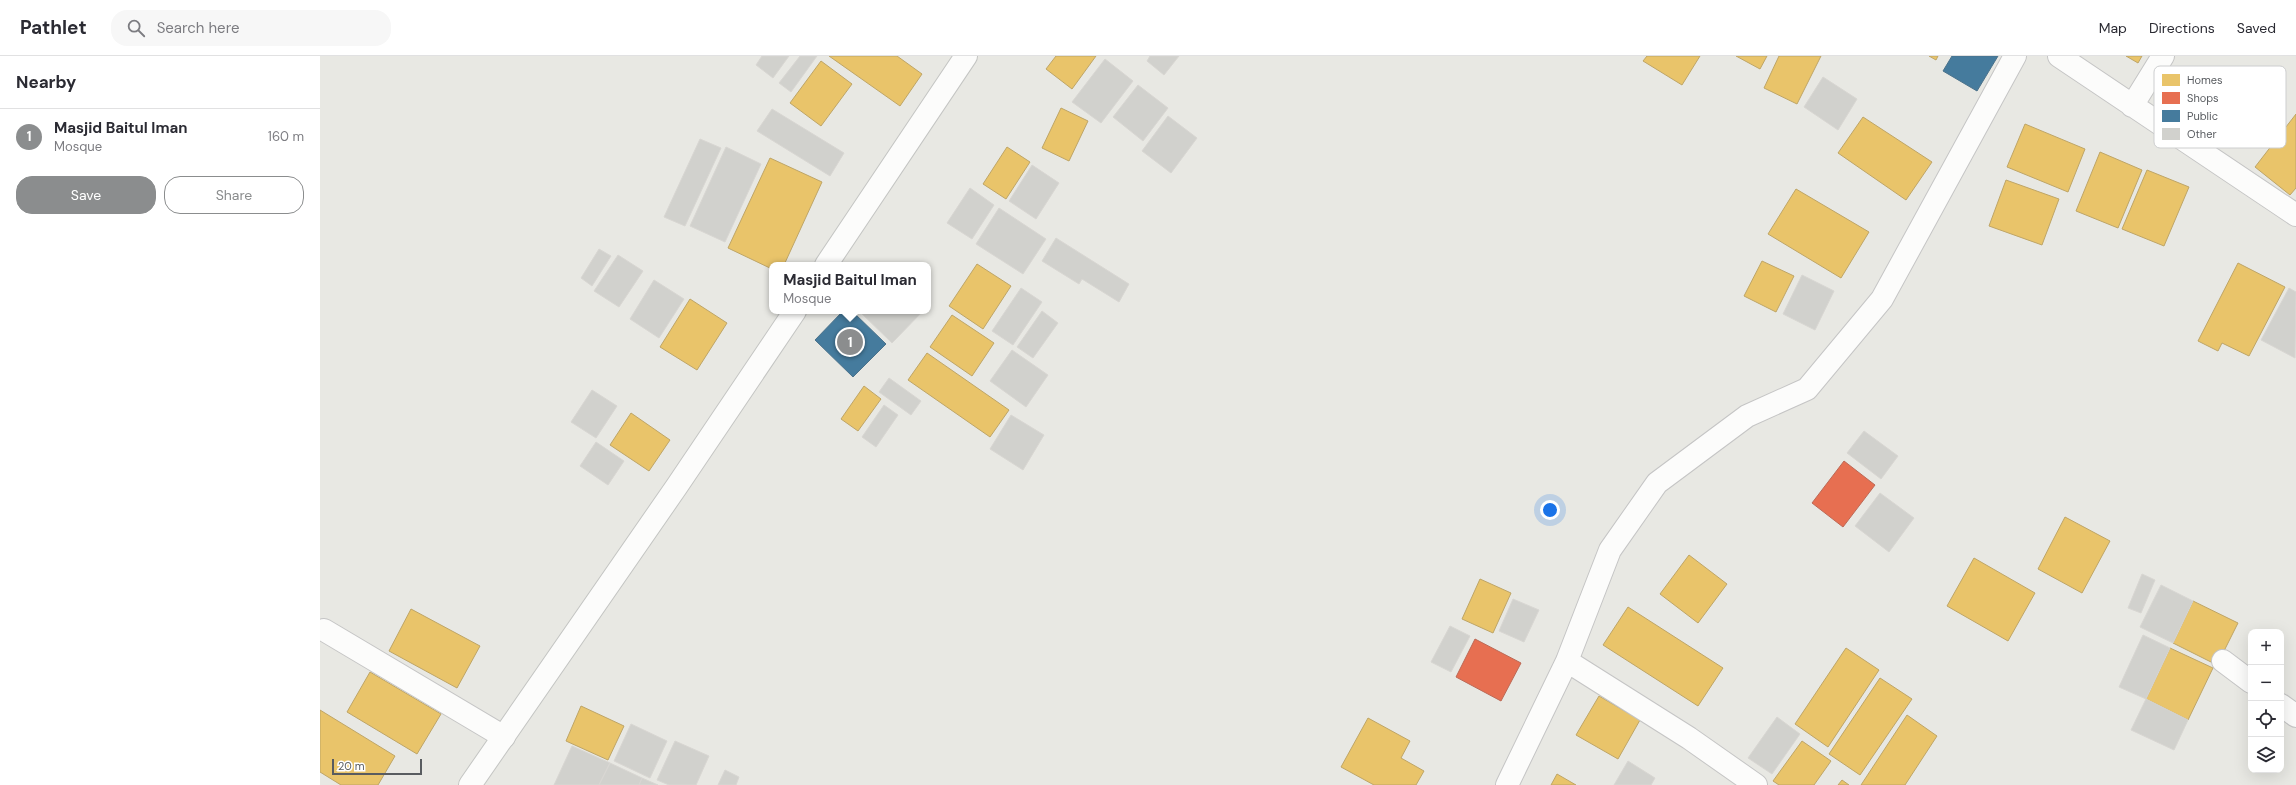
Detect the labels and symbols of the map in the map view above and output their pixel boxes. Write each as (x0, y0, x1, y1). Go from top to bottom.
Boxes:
legend (2154, 66, 2286, 148)
text: Homes (2187, 73, 2223, 87)
text: Shops (2187, 91, 2219, 105)
text: Public (2187, 109, 2218, 123)
text: Other (2187, 127, 2216, 141)
pin: 1 (837, 327, 863, 357)
your location (1540, 500, 1560, 520)
scale bar (332, 757, 422, 776)

